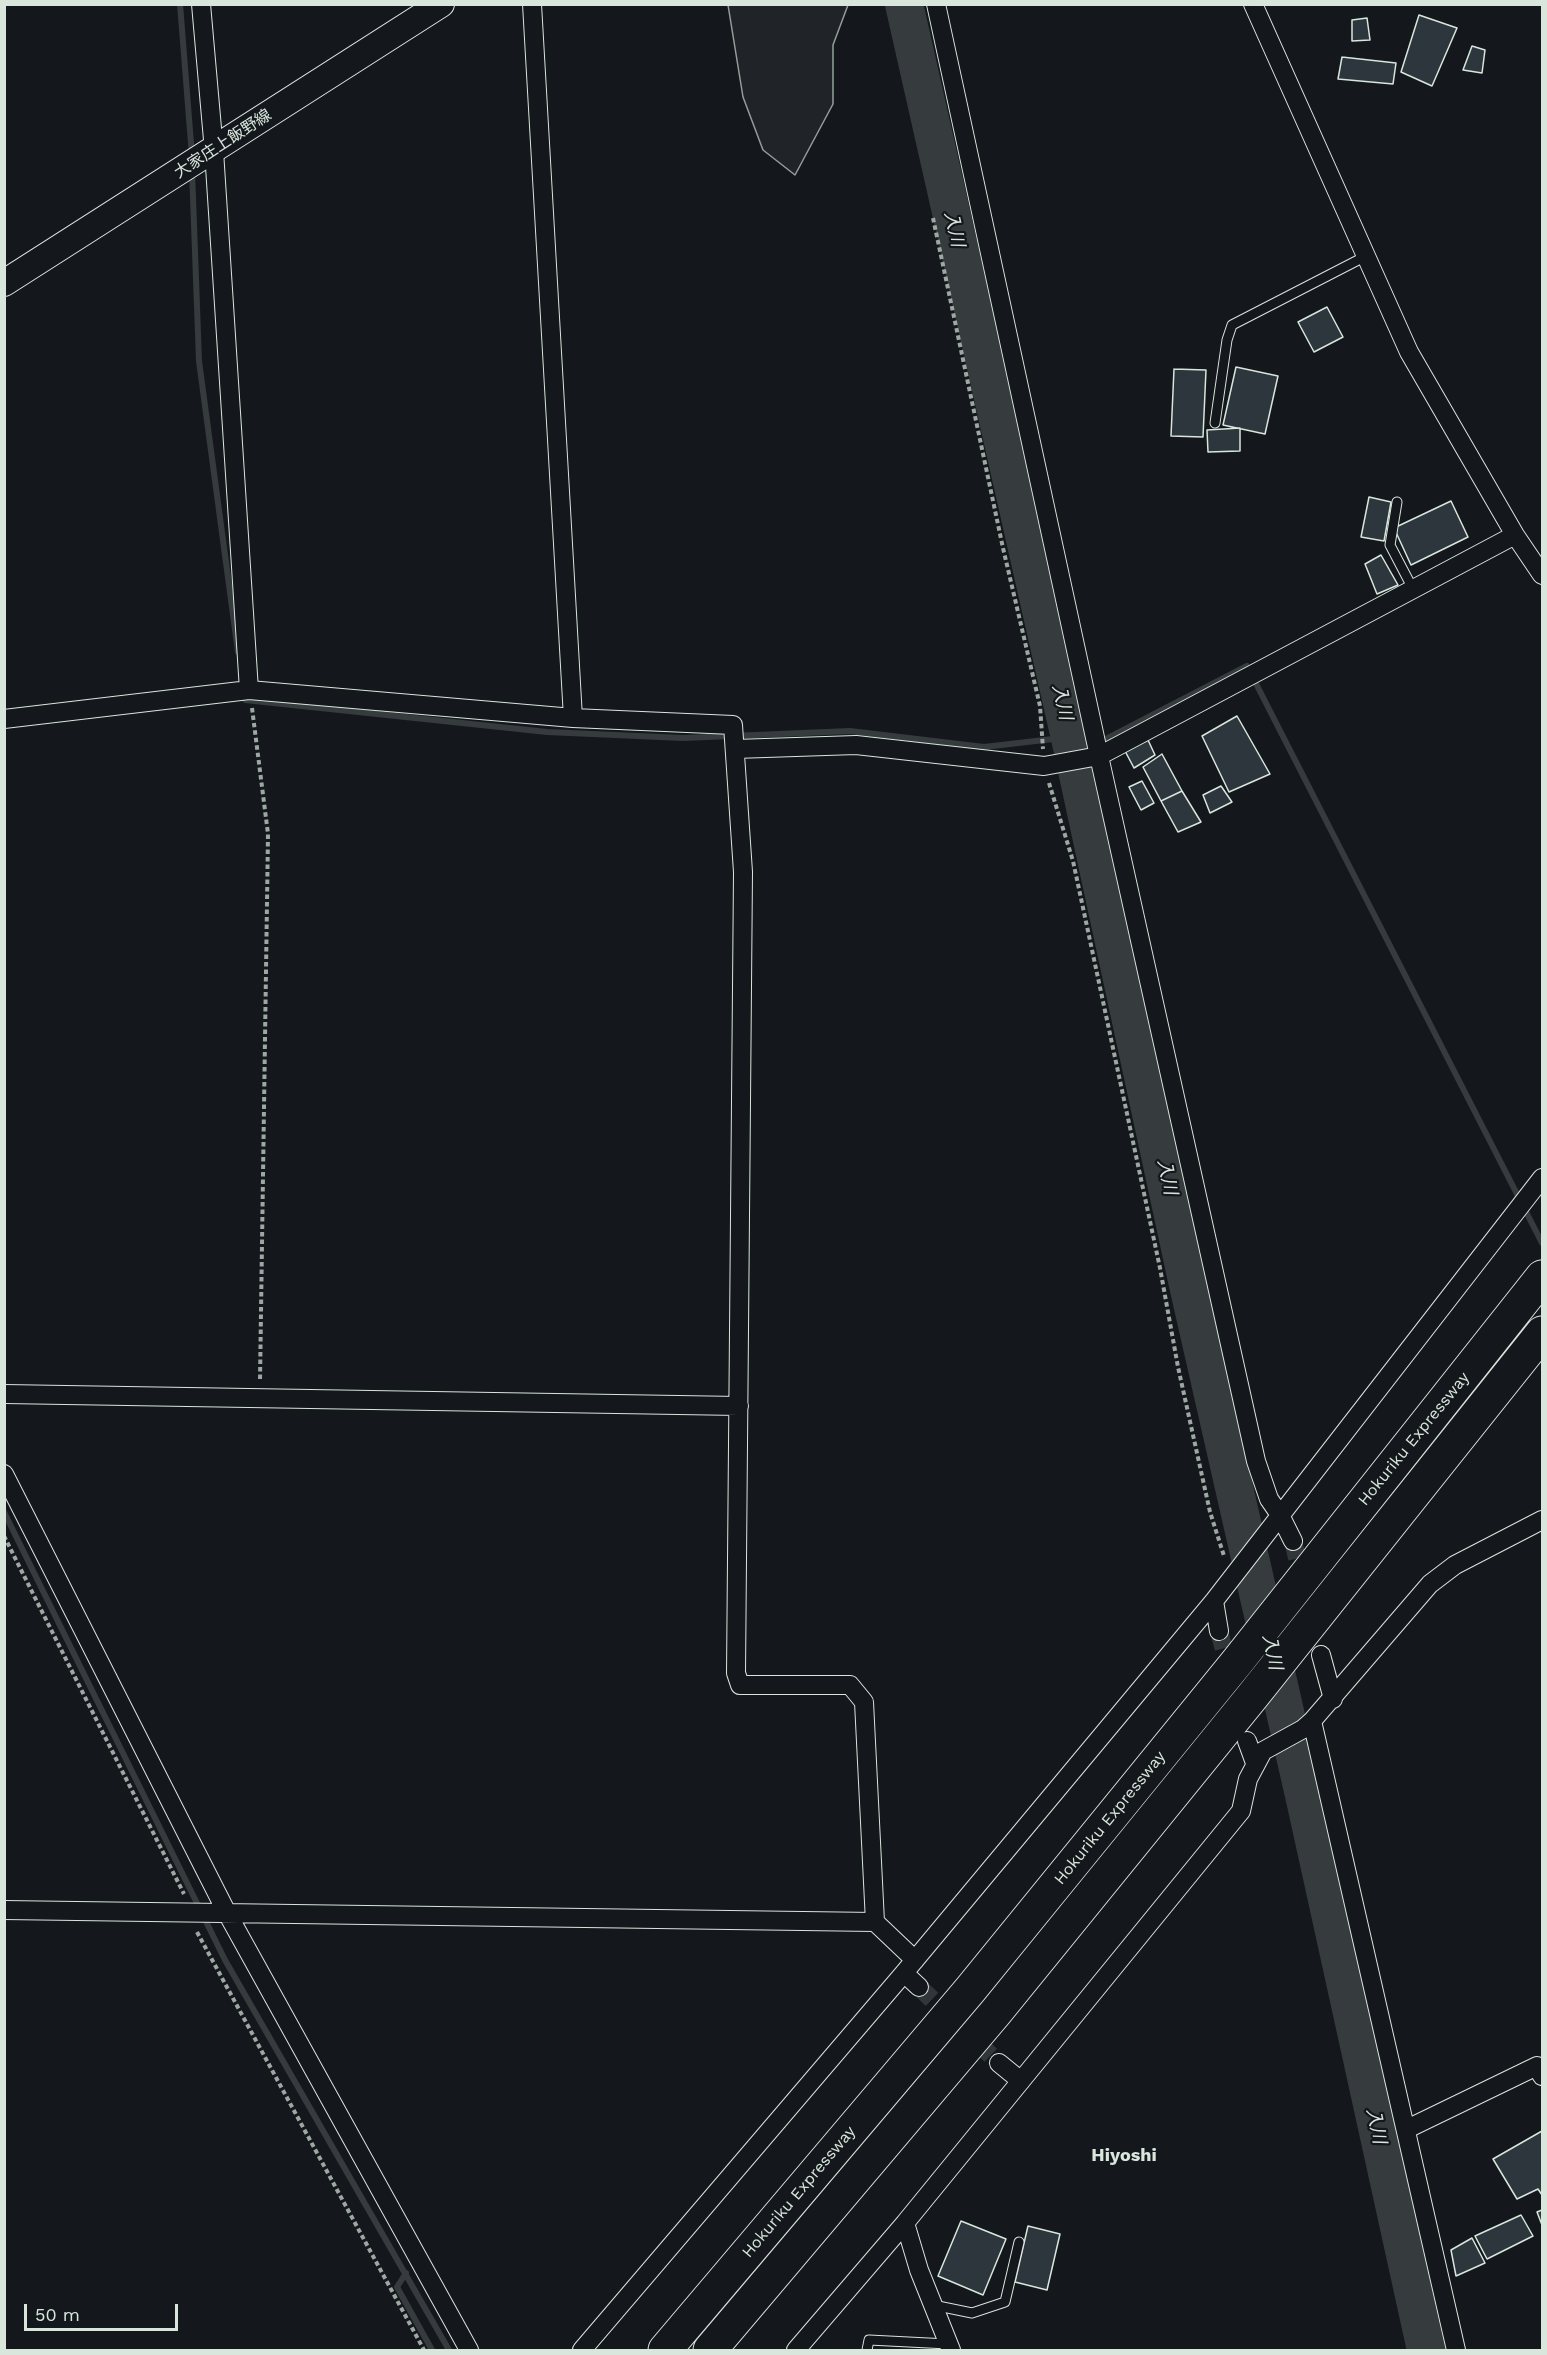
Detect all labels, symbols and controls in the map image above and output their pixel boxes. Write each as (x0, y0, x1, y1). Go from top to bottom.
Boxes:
street label: 大家庄上飯野線 (171, 105, 275, 183)
water label: 入川 (939, 209, 969, 249)
water label: 入川 (1047, 682, 1077, 722)
water label: 入川 (1153, 1157, 1181, 1197)
street label: Hokuriku Expressway (1354, 1368, 1474, 1510)
water label: 入川 (1258, 1632, 1286, 1672)
street label: Hokuriku Expressway (1050, 1747, 1170, 1889)
water label: 入川 (1362, 2106, 1390, 2146)
street label: Hokuriku Expressway (738, 2122, 860, 2262)
district label: Hiyoshi (1091, 2145, 1157, 2167)
scale bar (27, 2292, 182, 2330)
text: 50 m (35, 2304, 80, 2325)

